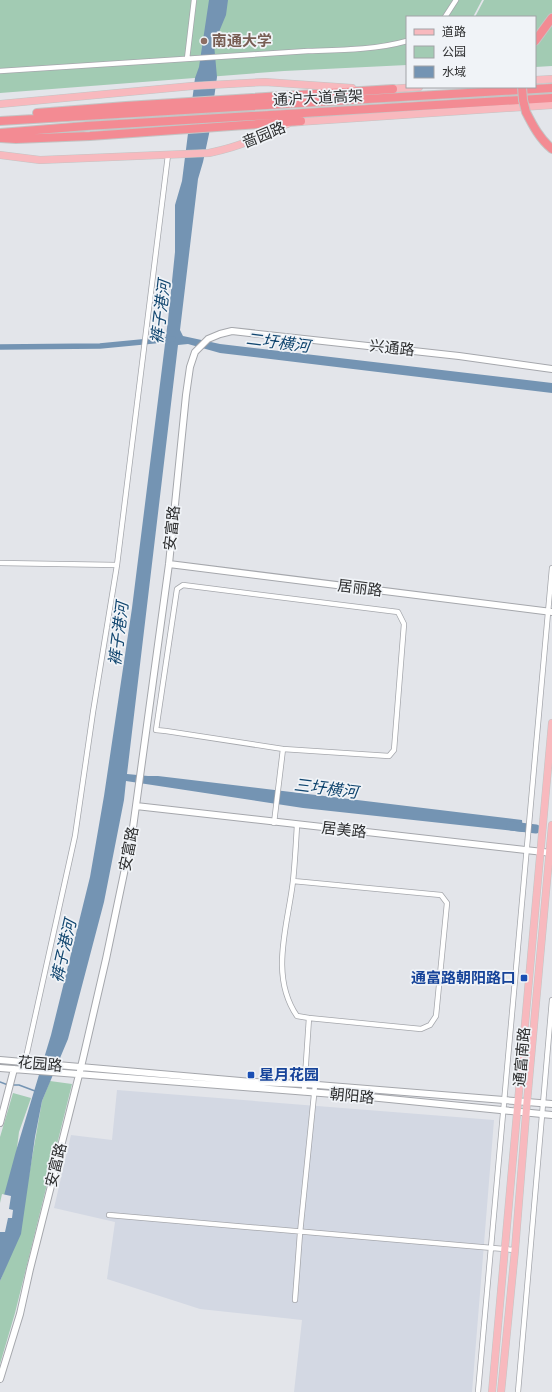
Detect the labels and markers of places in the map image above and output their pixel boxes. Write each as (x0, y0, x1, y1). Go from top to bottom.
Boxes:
place label: 南通大学 (212, 32, 272, 50)
marker: 南通大学 (199, 36, 209, 46)
place label: 通富路朝阳路口 (411, 969, 516, 987)
marker: 通富路朝阳路口 (519, 973, 529, 983)
place label: 星月花园 (259, 1066, 319, 1084)
marker: 星月花园 (246, 1070, 256, 1080)

